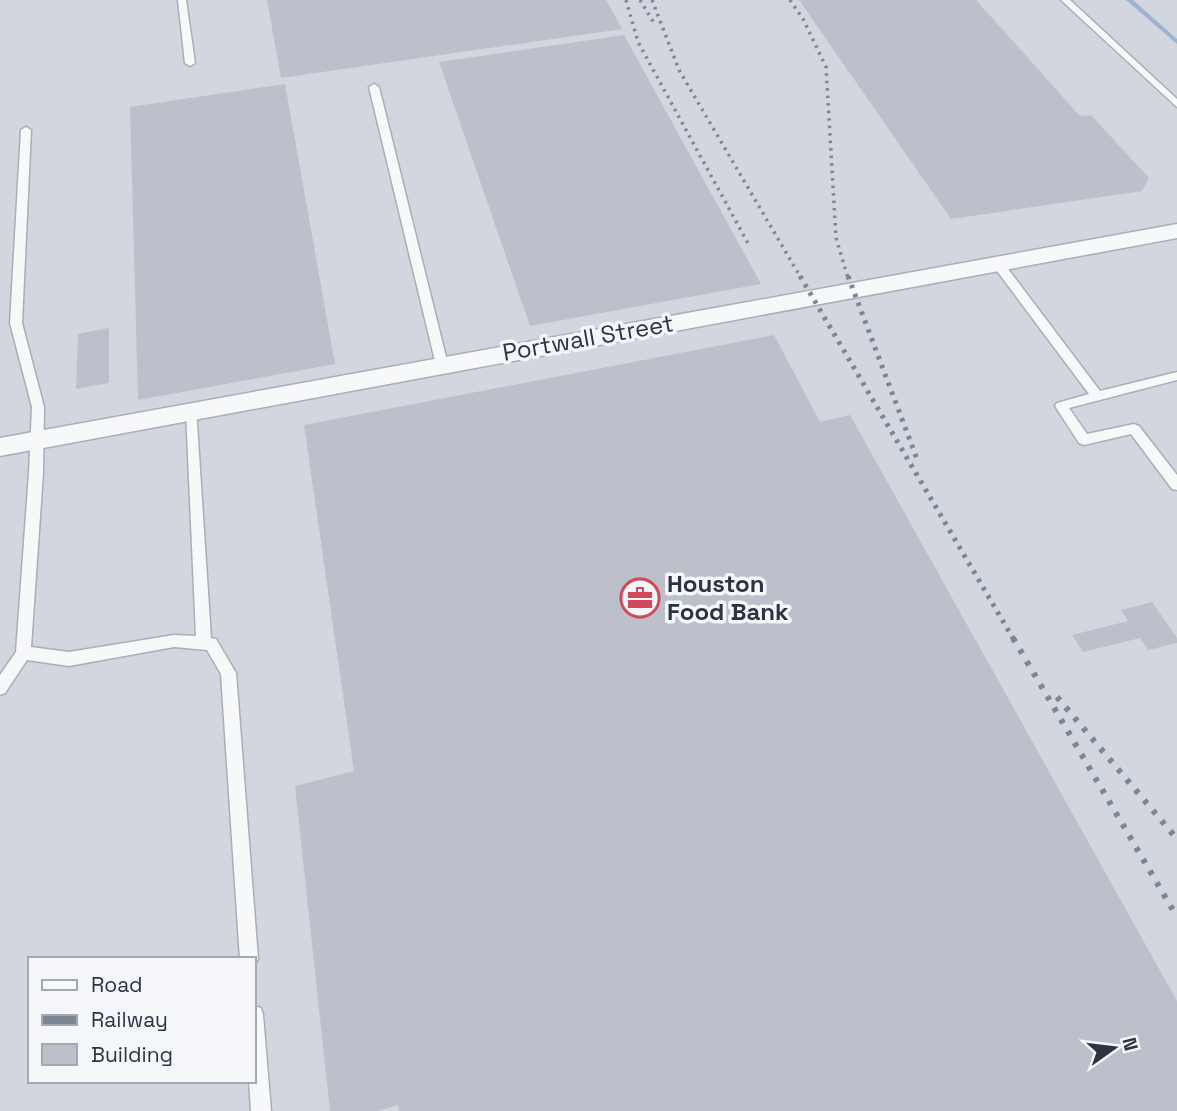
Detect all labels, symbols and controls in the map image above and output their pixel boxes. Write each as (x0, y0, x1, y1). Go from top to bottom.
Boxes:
street label: Portwall Street (500, 307, 676, 368)
place label: Houston Food Bank (667, 568, 789, 627)
office icon: Houston Food Bank (619, 577, 661, 619)
legend (28, 957, 256, 1083)
text: Road (91, 971, 143, 998)
text: Railway (91, 1006, 168, 1033)
north arrow (1079, 1013, 1149, 1083)
text: N (1116, 1035, 1144, 1053)
text: Building (91, 1041, 173, 1068)

